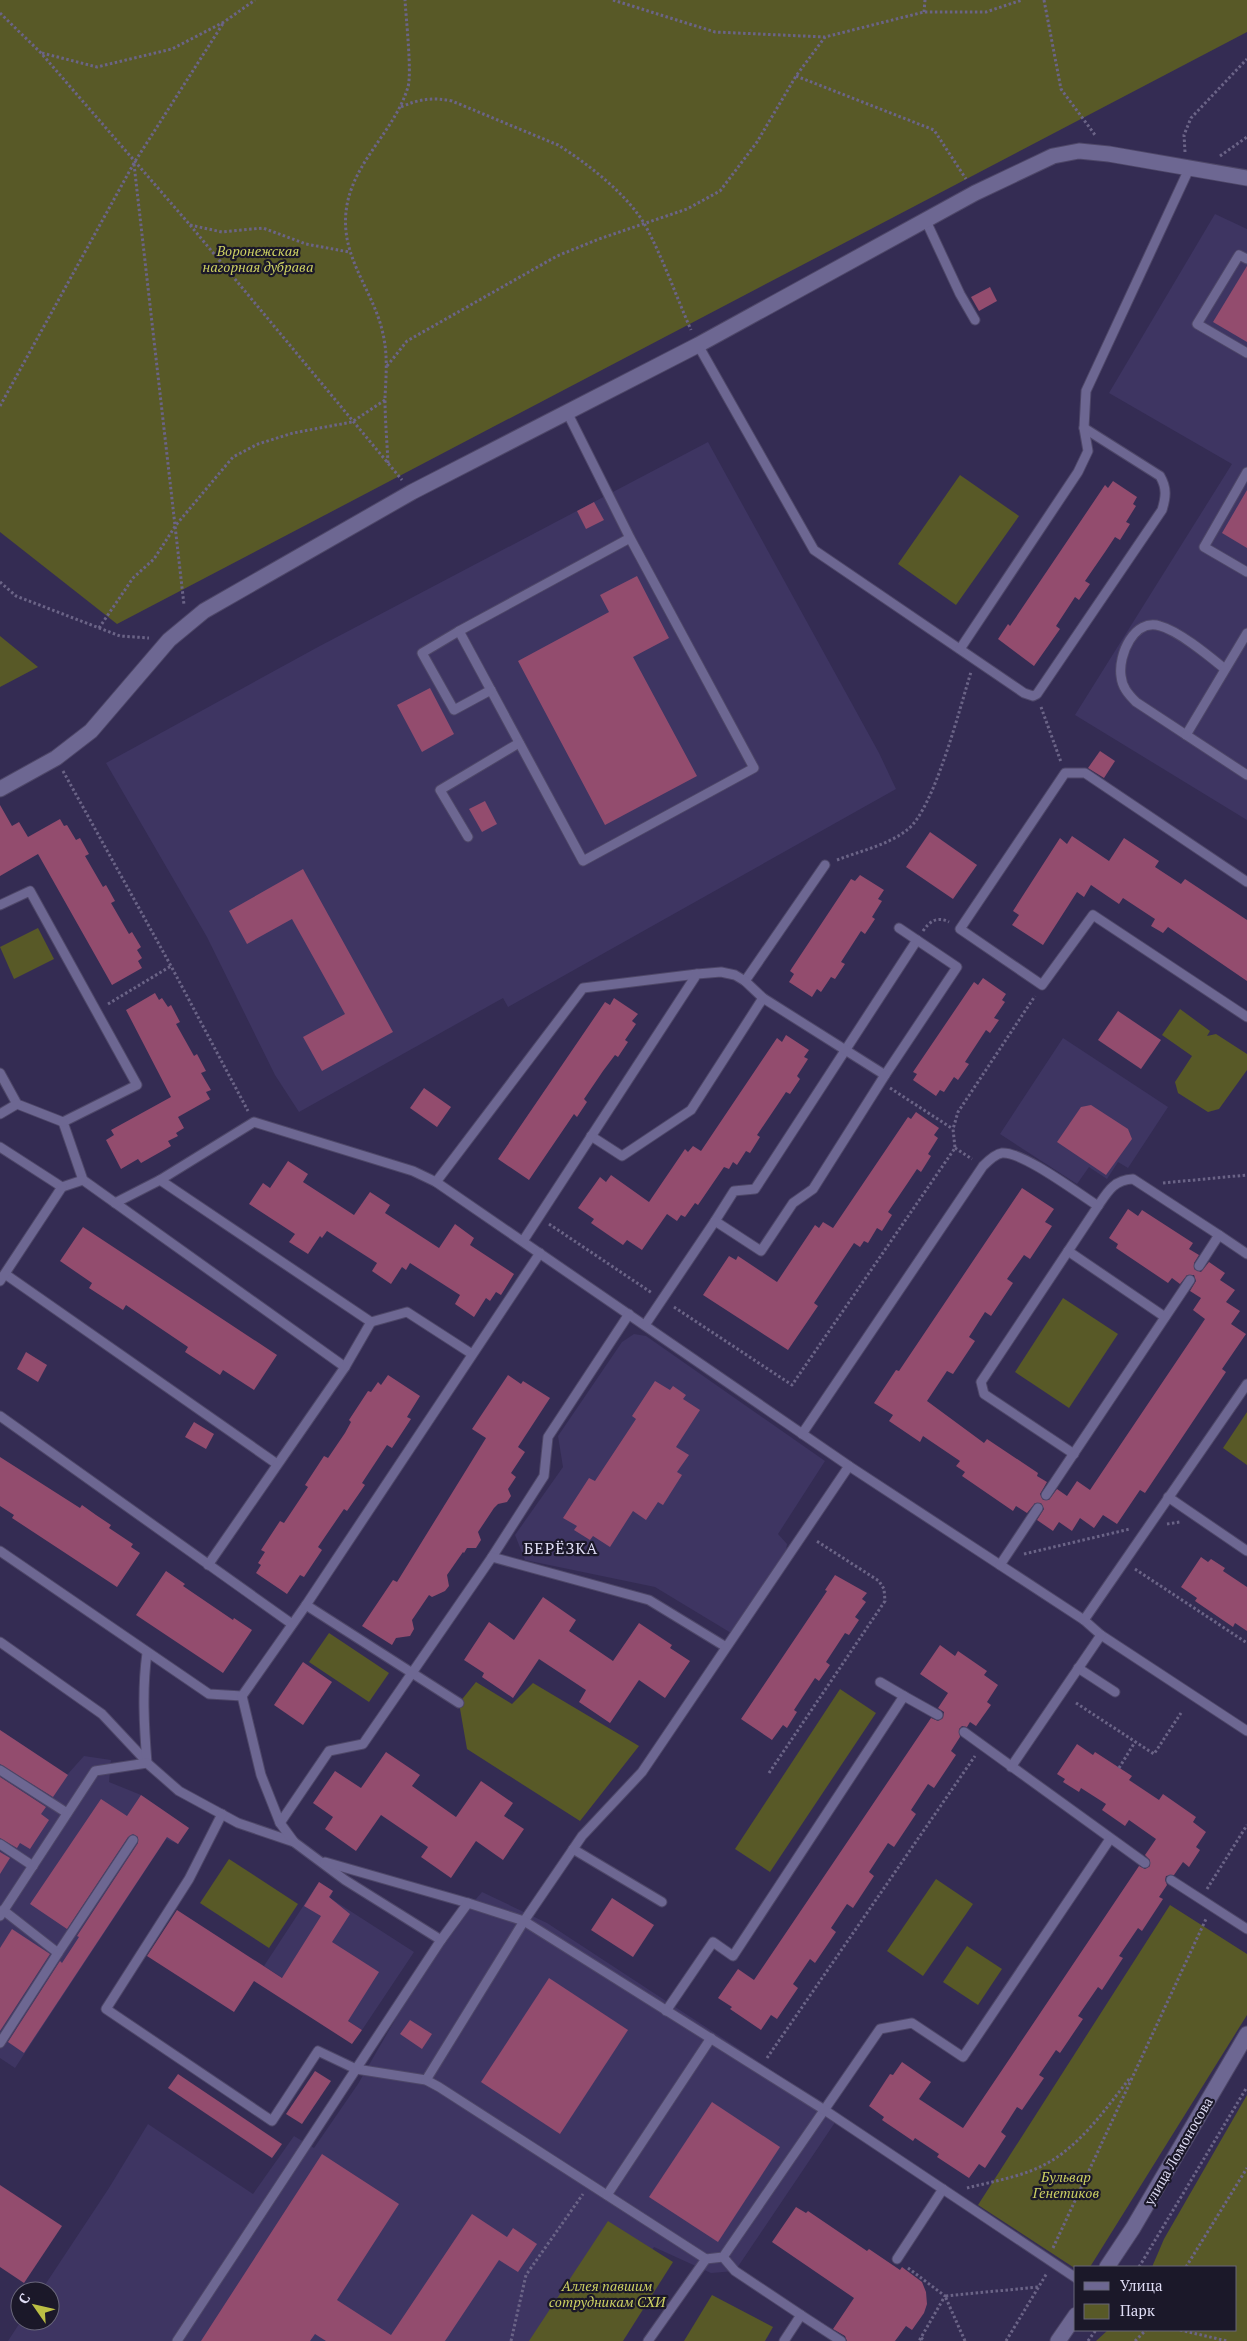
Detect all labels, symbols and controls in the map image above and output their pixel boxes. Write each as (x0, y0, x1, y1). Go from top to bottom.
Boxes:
park label: Воронежская нагорная дубрава (203, 241, 313, 276)
district label: БЕРЁЗКА (524, 1537, 598, 1559)
street label: улица Ломоносова (1139, 2094, 1217, 2209)
park label: Бульвар Генетиков (1032, 2167, 1099, 2202)
legend (1074, 2266, 1237, 2331)
text: Улица (1120, 2275, 1163, 2295)
park label: Аллея павшим сотрудникам СХИ (549, 2276, 667, 2311)
north arrow (10, 2281, 60, 2331)
text: С (13, 2289, 34, 2308)
text: Парк (1120, 2300, 1156, 2320)

